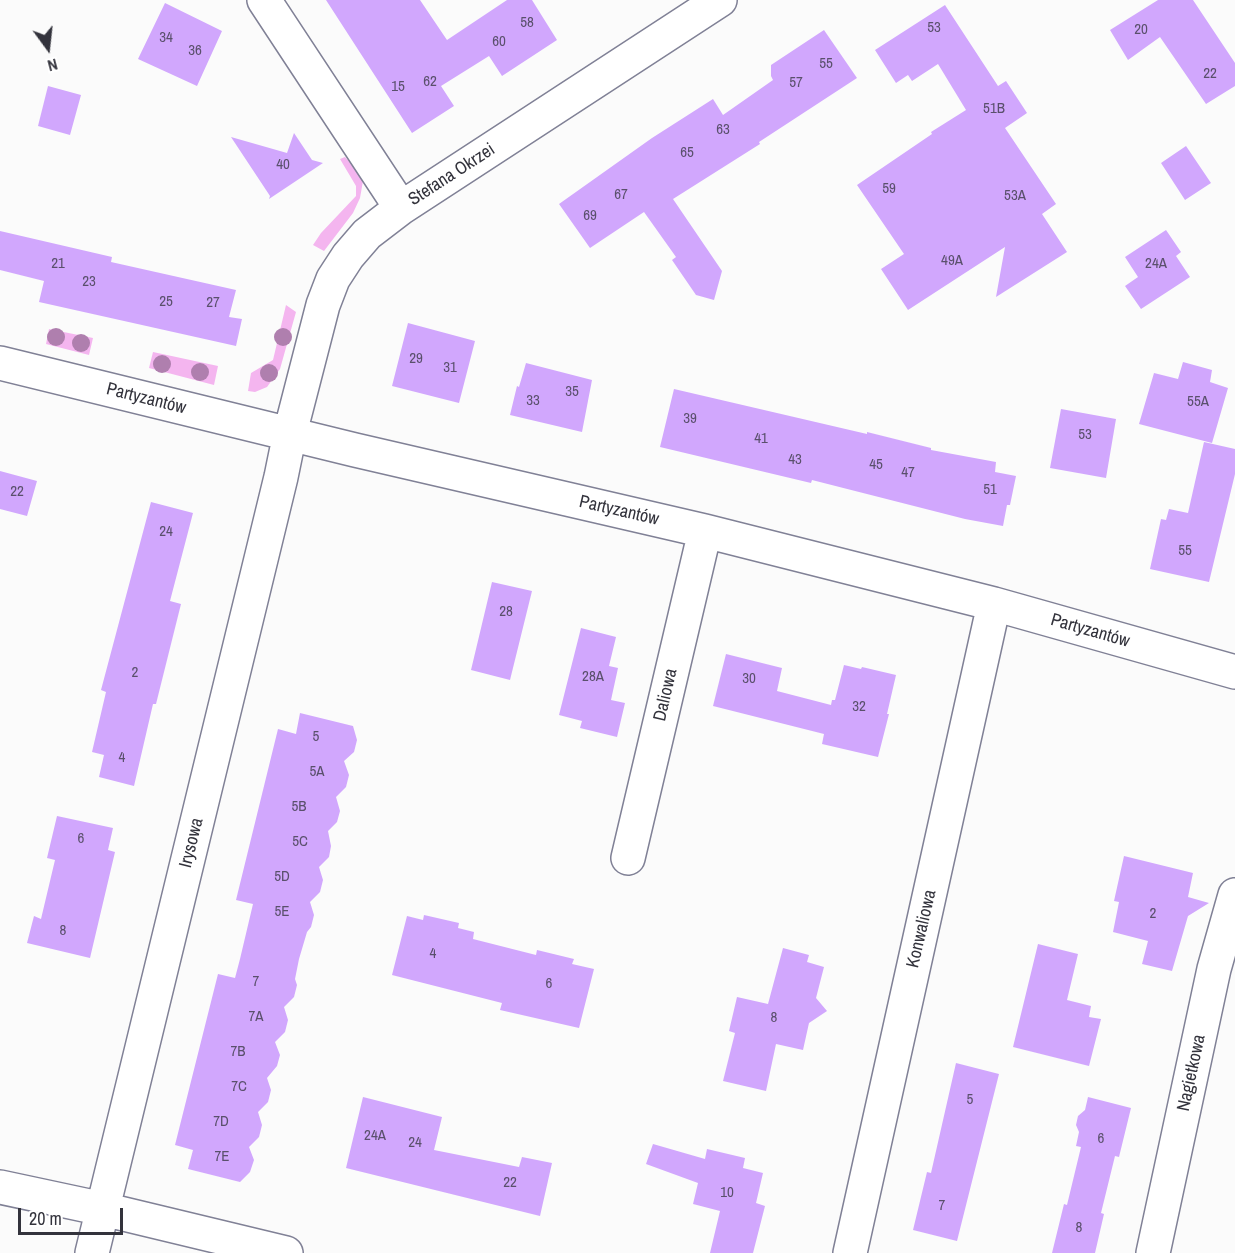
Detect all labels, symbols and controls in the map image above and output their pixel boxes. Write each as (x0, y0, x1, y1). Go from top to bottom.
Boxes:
house number: 58 (520, 14, 534, 32)
north arrow (18, 18, 78, 78)
house number: 53 (927, 19, 941, 37)
house number: 20 (1134, 21, 1148, 39)
house number: 34 (159, 29, 173, 47)
house number: 60 (492, 33, 506, 51)
house number: 36 (188, 42, 202, 60)
text: N (45, 54, 60, 77)
house number: 55 (819, 55, 833, 73)
house number: 22 (1203, 65, 1217, 83)
house number: 62 (423, 73, 437, 91)
house number: 57 (789, 74, 803, 92)
house number: 15 (391, 78, 405, 96)
house number: 51B (983, 100, 1005, 118)
house number: 63 (716, 121, 730, 139)
street label: Stefana Okrzei (405, 139, 499, 211)
house number: 65 (680, 144, 694, 162)
house number: 40 (276, 156, 290, 174)
house number: 59 (882, 180, 896, 198)
house number: 67 (614, 186, 628, 204)
house number: 53A (1004, 187, 1026, 205)
house number: 69 (583, 207, 597, 225)
house number: 49A (941, 252, 963, 270)
house number: 21 (51, 255, 65, 273)
house number: 24A (1145, 255, 1167, 273)
house number: 23 (82, 273, 96, 291)
house number: 25 (159, 293, 173, 311)
house number: 27 (206, 294, 220, 312)
house number: 29 (409, 350, 423, 368)
house number: 31 (443, 359, 457, 377)
street label: Partyzantów (104, 379, 188, 419)
house number: 35 (565, 383, 579, 401)
house number: 33 (526, 392, 540, 410)
house number: 55A (1187, 393, 1209, 411)
house number: 39 (683, 410, 697, 428)
house number: 53 (1078, 426, 1092, 444)
house number: 41 (754, 430, 768, 448)
house number: 43 (788, 451, 802, 469)
house number: 45 (869, 456, 883, 474)
house number: 47 (901, 464, 915, 482)
house number: 51 (983, 481, 997, 499)
house number: 22 (10, 483, 24, 501)
street label: Partyzantów (577, 491, 661, 531)
house number: 24 (159, 523, 173, 541)
house number: 55 (1178, 542, 1192, 560)
house number: 28 (499, 603, 513, 621)
street label: Partyzantów (1048, 609, 1132, 653)
house number: 2 (132, 664, 138, 682)
street label: Daliowa (649, 667, 683, 723)
house number: 28A (582, 668, 604, 686)
house number: 30 (742, 670, 756, 688)
house number: 32 (852, 698, 866, 716)
house number: 5 (313, 728, 319, 746)
house number: 4 (119, 749, 125, 767)
house number: 5A (309, 763, 325, 781)
house number: 5B (291, 798, 307, 816)
street label: Irysowa (175, 816, 209, 870)
house number: 6 (78, 830, 84, 848)
house number: 5C (292, 833, 308, 851)
house number: 5D (274, 868, 290, 886)
street label: Konwaliowa (903, 888, 941, 970)
house number: 5E (274, 903, 290, 921)
house number: 2 (1150, 905, 1156, 923)
house number: 8 (60, 922, 66, 940)
house number: 4 (430, 945, 436, 963)
house number: 7 (253, 973, 259, 991)
house number: 6 (546, 975, 552, 993)
house number: 7A (248, 1008, 264, 1026)
house number: 8 (771, 1009, 777, 1027)
street label: Nagietkowa (1173, 1033, 1211, 1113)
house number: 7B (230, 1043, 246, 1061)
house number: 7C (231, 1078, 247, 1096)
house number: 5 (967, 1091, 973, 1109)
house number: 7D (213, 1113, 229, 1131)
house number: 24A (364, 1127, 386, 1145)
house number: 6 (1098, 1130, 1104, 1148)
house number: 24 (408, 1134, 422, 1152)
house number: 7E (214, 1148, 230, 1166)
house number: 22 (503, 1174, 517, 1192)
house number: 10 (720, 1184, 734, 1202)
scale bar (21, 1196, 126, 1234)
house number: 7 (939, 1197, 945, 1215)
text: 20 m (29, 1206, 62, 1231)
house number: 8 (1076, 1219, 1082, 1237)

